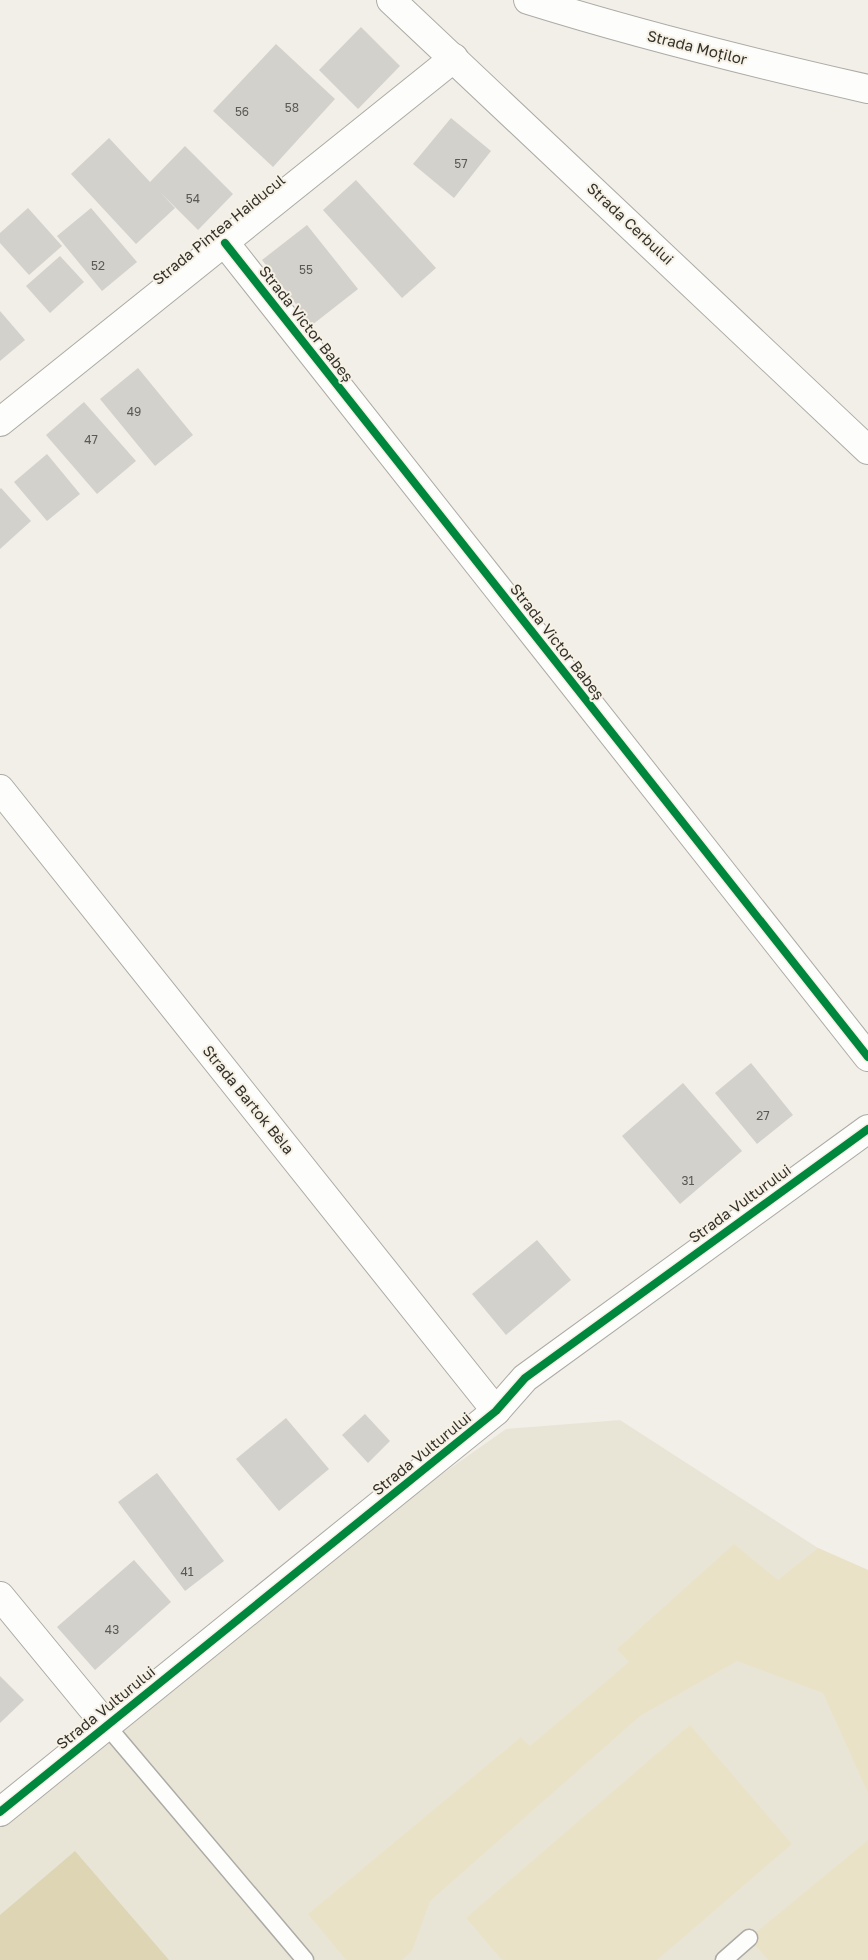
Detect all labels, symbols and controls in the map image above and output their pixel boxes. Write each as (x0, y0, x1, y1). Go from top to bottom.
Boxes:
street label: Strada Moților (645, 26, 749, 68)
house number: 58 (285, 100, 299, 115)
house number: 56 (235, 104, 249, 119)
house number: 57 (454, 156, 468, 171)
street label: Strada Pintea Haiducul (149, 170, 288, 288)
street label: Strada Cerbului (584, 179, 678, 268)
house number: 54 (186, 191, 200, 206)
house number: 52 (91, 258, 105, 273)
street label: Strada Victor Babeș (256, 262, 358, 385)
house number: 55 (299, 262, 313, 277)
house number: 49 (127, 404, 141, 419)
house number: 47 (84, 432, 98, 447)
street label: Strada Victor Babeș (507, 580, 609, 703)
street label: Strada Bartok Bèla (199, 1041, 298, 1157)
house number: 27 (756, 1108, 770, 1123)
street label: Strada Vulturului (685, 1160, 794, 1246)
house number: 31 (682, 1173, 695, 1188)
street label: Strada Vulturului (368, 1408, 474, 1499)
house number: 41 (180, 1564, 194, 1579)
house number: 43 (105, 1622, 119, 1637)
street label: Strada Vulturului (52, 1662, 158, 1753)

